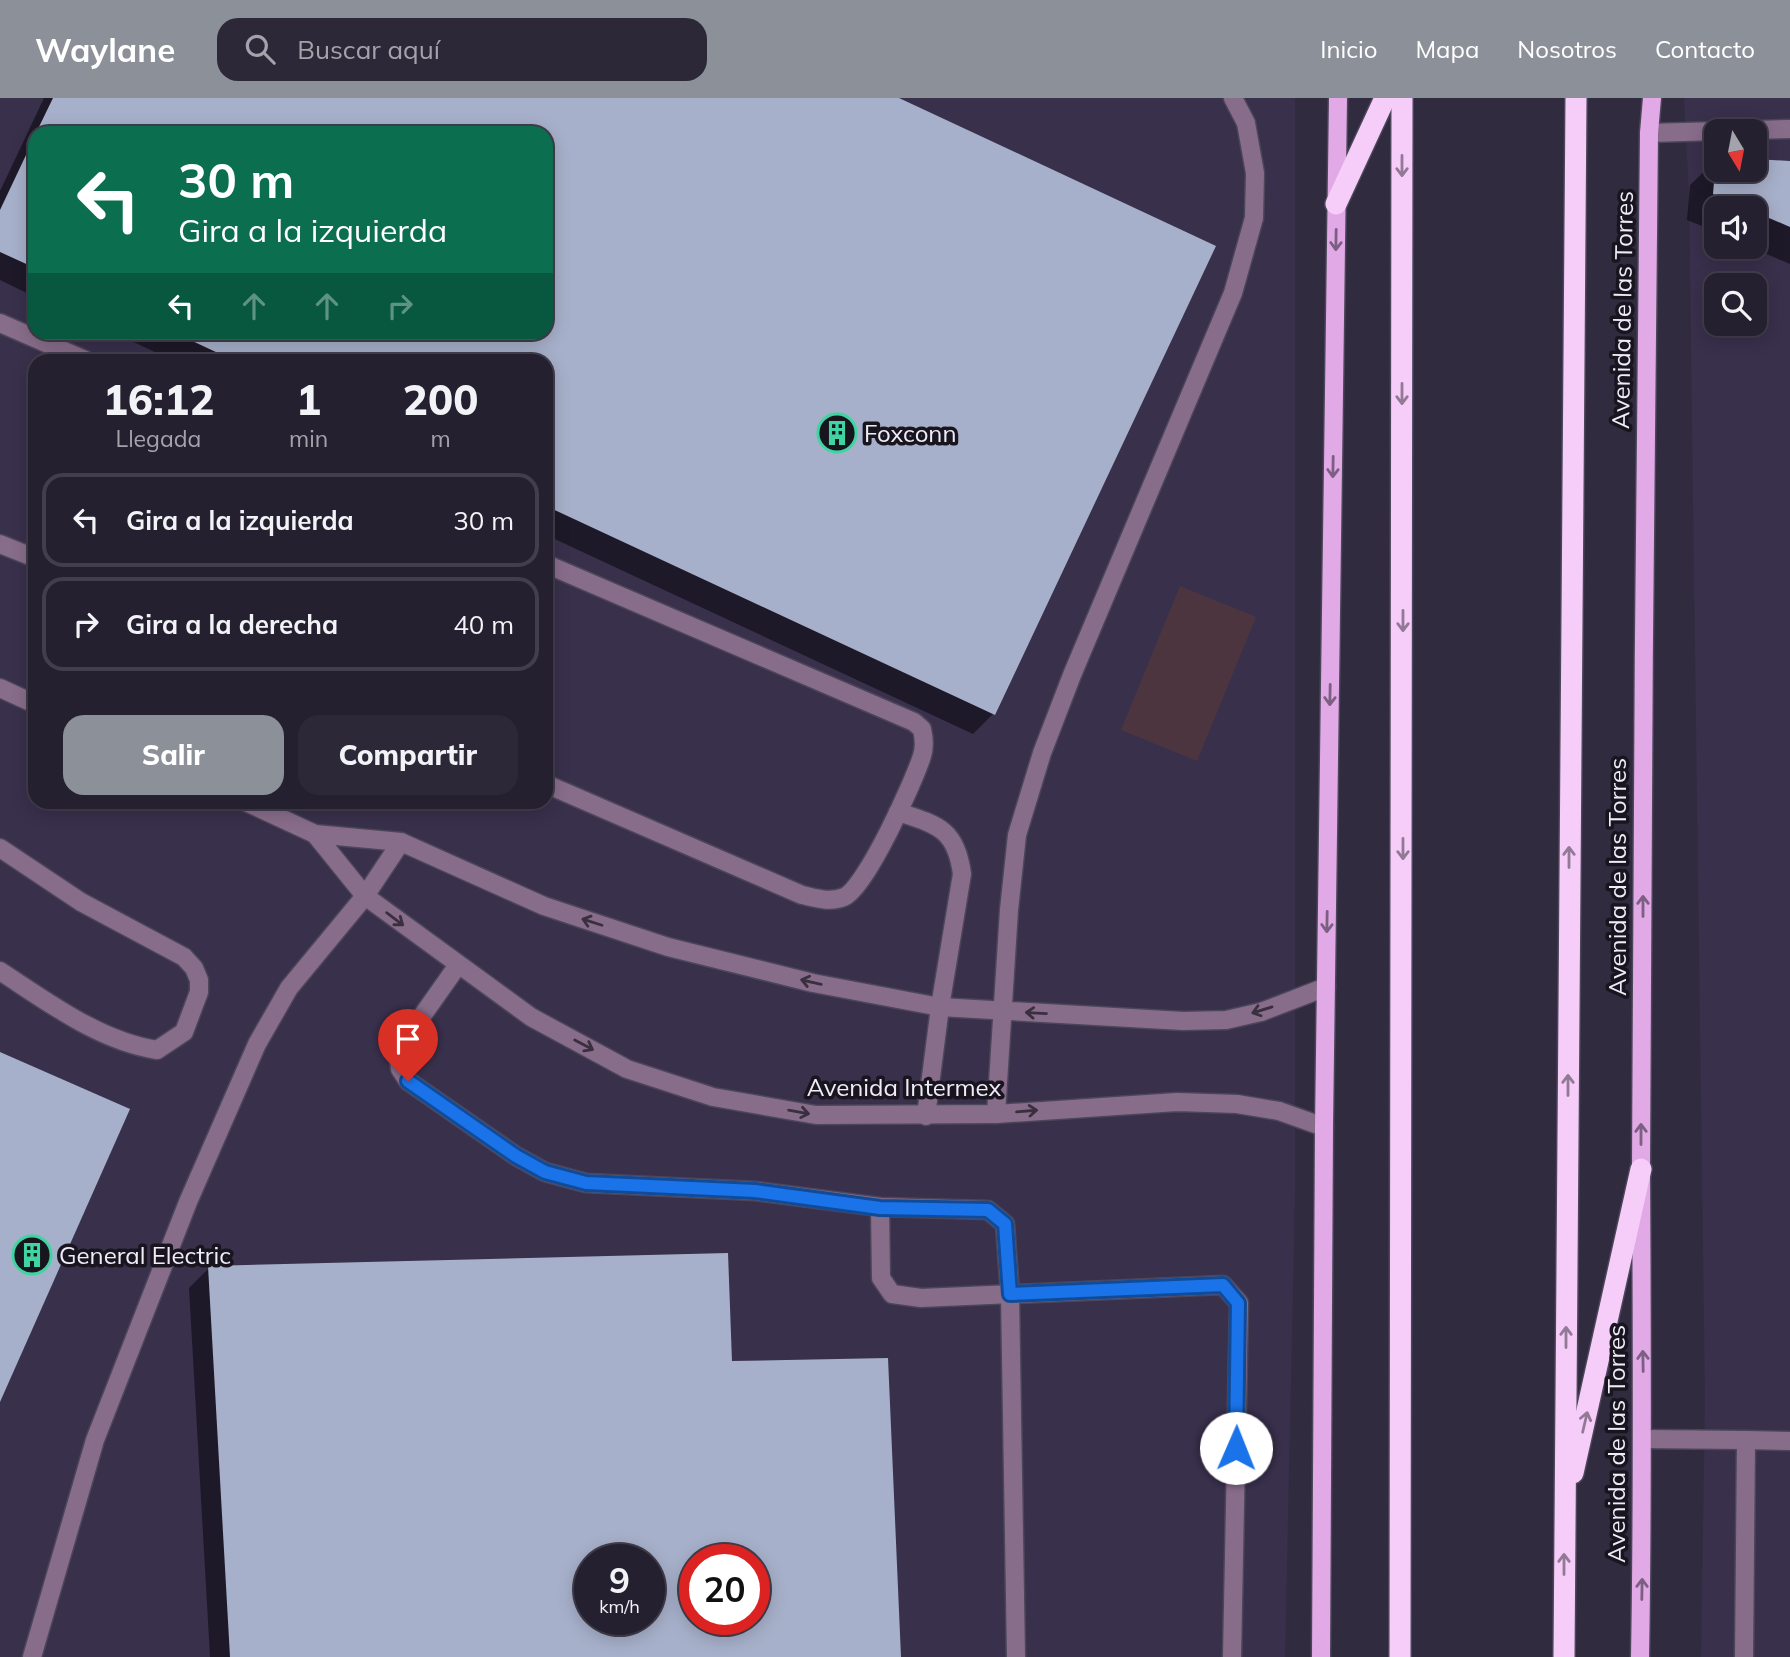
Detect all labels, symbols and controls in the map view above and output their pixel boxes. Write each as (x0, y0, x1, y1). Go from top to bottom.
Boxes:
search box (217, 18, 707, 81)
text: Waylane (35, 29, 175, 70)
icon: search (241, 30, 279, 68)
text: Buscar aquí (297, 33, 440, 66)
text: Inicio (1320, 34, 1377, 64)
text: Mapa (1415, 34, 1479, 64)
text: Nosotros (1517, 34, 1617, 64)
text: Contacto (1655, 34, 1755, 64)
north arrow (1704, 119, 1768, 182)
map controls (1704, 119, 1767, 336)
text: 30 m (178, 149, 294, 210)
icon: left (63, 154, 154, 245)
one-way arrow (1395, 154, 1409, 177)
street label: Avenida de las Torres (1605, 191, 1639, 429)
button: sound (1704, 196, 1767, 259)
text: Gira a la izquierda (178, 210, 447, 250)
one-way arrow (1329, 228, 1343, 251)
button: search (1704, 273, 1767, 336)
icon: left (162, 287, 200, 325)
icon: ahead (235, 287, 273, 325)
icon: ahead (308, 287, 346, 325)
icon: right (381, 287, 419, 325)
text: 16:12 (103, 373, 214, 426)
text: 1 (296, 373, 321, 426)
text: 200 (403, 373, 478, 426)
one-way arrow (1395, 382, 1409, 405)
building icon: Foxconn (816, 412, 858, 454)
place label: Foxconn (864, 418, 957, 448)
text: Llegada (116, 424, 201, 453)
text: min (289, 424, 328, 453)
text: m (430, 424, 451, 453)
one-way arrow (1326, 455, 1340, 478)
icon: left (67, 501, 105, 539)
text: Gira a la izquierda (126, 504, 354, 537)
text: 30 m (453, 504, 514, 537)
icon: right (67, 605, 105, 643)
text: Gira a la derecha (126, 608, 338, 641)
text: 40 m (453, 608, 514, 641)
one-way arrow (1396, 609, 1410, 632)
one-way arrow (1323, 683, 1337, 706)
button: Salir (63, 715, 284, 795)
button: Compartir (298, 715, 518, 795)
street label: Avenida de las Torres (1602, 758, 1632, 996)
one-way arrow (1396, 837, 1410, 860)
one-way arrow (1562, 846, 1576, 869)
one-way arrow (1636, 895, 1650, 918)
one-way arrow (1320, 910, 1334, 933)
one-way arrow (386, 911, 404, 926)
one-way arrow (581, 915, 603, 928)
one-way arrow (800, 975, 823, 989)
one-way arrow (1252, 1005, 1274, 1018)
one-way arrow (1025, 1006, 1048, 1019)
pin (378, 1009, 438, 1081)
icon: arrive (389, 1020, 427, 1058)
one-way arrow (573, 1039, 594, 1052)
street label: Avenida Intermex (807, 1072, 1001, 1102)
one-way arrow (1561, 1074, 1574, 1097)
one-way arrow (1015, 1104, 1037, 1117)
one-way arrow (788, 1106, 810, 1119)
one-way arrow (1635, 1123, 1648, 1146)
building icon: General Electric (11, 1234, 53, 1276)
place label: General Electric (59, 1240, 231, 1270)
street label: Avenida de las Torres (1601, 1325, 1631, 1563)
one-way arrow (1559, 1326, 1573, 1349)
one-way arrow (1637, 1350, 1650, 1373)
position arrow (1199, 1411, 1273, 1485)
one-way arrow (1578, 1411, 1592, 1434)
speed limit sign: 20 (679, 1544, 770, 1635)
one-way arrow (1557, 1553, 1571, 1576)
text: 9 (609, 1558, 630, 1602)
one-way arrow (1635, 1578, 1648, 1601)
text: km/h (599, 1595, 640, 1618)

